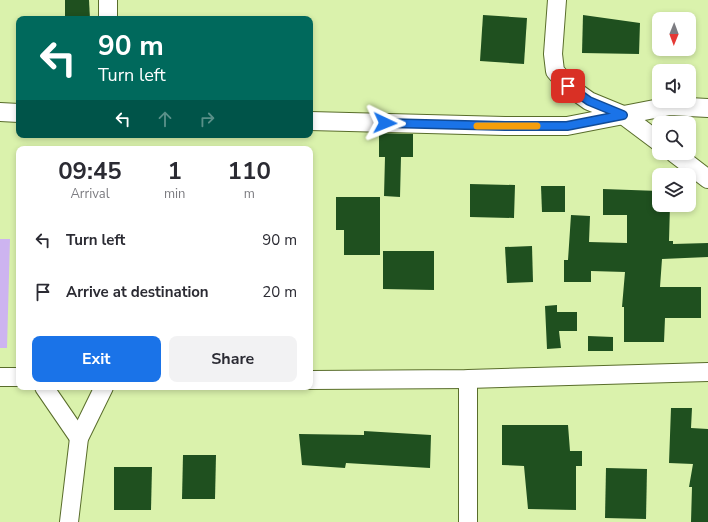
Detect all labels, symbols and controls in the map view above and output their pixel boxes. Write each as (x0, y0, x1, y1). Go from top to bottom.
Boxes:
north arrow (652, 12, 696, 56)
map controls (652, 12, 696, 212)
text: 90 m (98, 27, 164, 65)
icon: left (32, 32, 84, 84)
text: Turn left (98, 63, 166, 87)
button: sound (652, 64, 696, 108)
pin (551, 69, 585, 103)
icon: arrive (557, 75, 579, 97)
position arrow (364, 102, 406, 144)
icon: left (112, 108, 134, 130)
icon: ahead (154, 108, 176, 130)
icon: right (196, 108, 218, 130)
button: search (652, 116, 696, 160)
text: 09:45 (58, 155, 122, 187)
text: 1 (167, 155, 182, 187)
text: 110 (228, 155, 271, 187)
button: layers (652, 168, 696, 212)
text: Arrival (70, 185, 110, 203)
text: min (164, 185, 185, 203)
text: m (244, 185, 255, 203)
icon: left (32, 229, 54, 251)
text: Turn left (66, 230, 125, 250)
text: 90 m (262, 230, 297, 250)
icon: arrive (32, 281, 54, 303)
text: Arrive at destination (66, 282, 209, 302)
text: 20 m (262, 282, 297, 302)
button: Exit (32, 336, 161, 382)
button: Share (169, 336, 297, 382)

